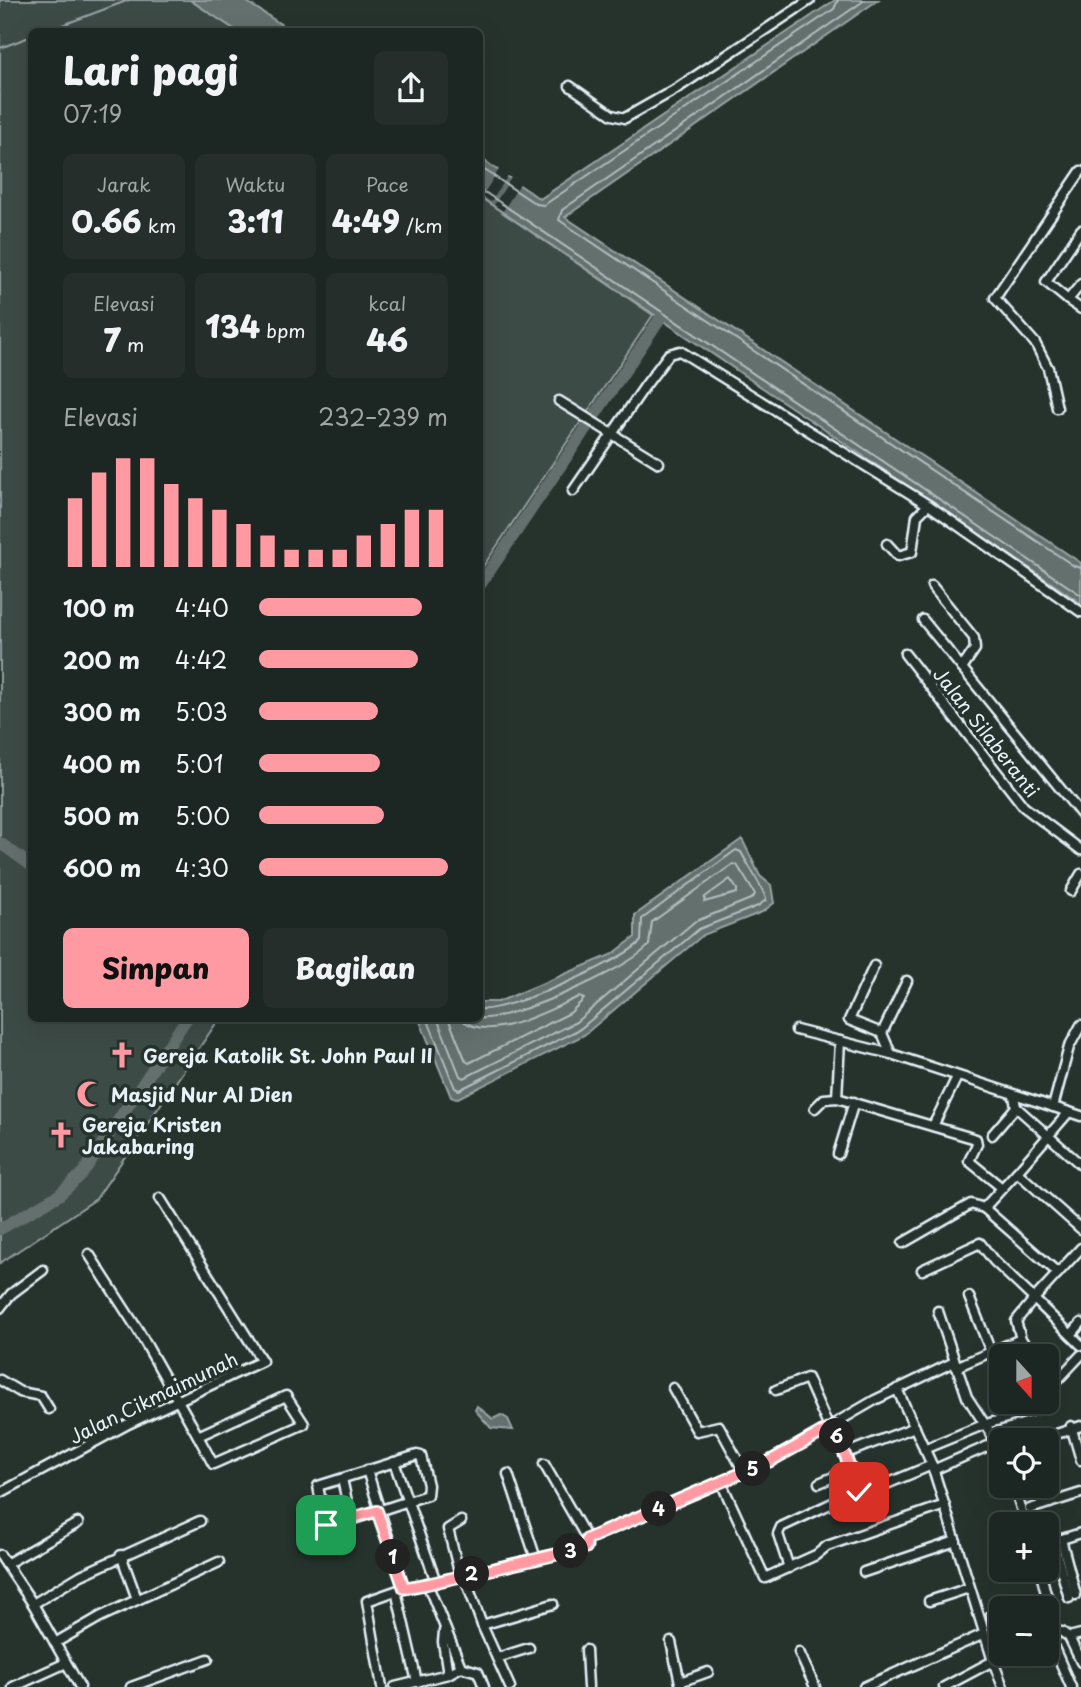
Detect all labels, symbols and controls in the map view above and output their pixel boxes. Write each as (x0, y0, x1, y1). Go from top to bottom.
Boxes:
text: Lari pagi (63, 41, 239, 98)
button: share (374, 51, 448, 125)
text: 07:19 (63, 96, 122, 131)
text: Jarak (97, 170, 151, 198)
text: Waktu (226, 170, 285, 198)
text: Pace (366, 170, 409, 198)
text: 0.66 (71, 198, 142, 243)
text: 3:11 (227, 198, 284, 243)
text: 4:49 (332, 198, 400, 243)
text: km (142, 211, 176, 239)
text: /km (400, 211, 442, 239)
text: Elevasi (93, 289, 155, 317)
text: kcal (368, 289, 406, 317)
text: 134 (205, 303, 260, 348)
text: bpm (260, 316, 306, 344)
text: 7 (103, 317, 121, 362)
text: 46 (366, 317, 408, 362)
text: m (121, 330, 144, 358)
text: Elevasi (63, 399, 138, 434)
text: 232–239 m (318, 399, 448, 434)
text: 100 m (63, 590, 135, 625)
text: 4:40 (175, 590, 229, 625)
text: 200 m (63, 642, 140, 677)
text: 4:42 (175, 642, 227, 677)
street label: Jalan Silaberanti (927, 661, 1047, 803)
text: 300 m (63, 694, 141, 729)
text: 5:03 (175, 694, 228, 729)
text: 400 m (63, 746, 141, 781)
text: 5:01 (175, 746, 223, 781)
text: 500 m (63, 798, 140, 833)
text: 5:00 (175, 798, 230, 833)
text: 600 m (63, 850, 141, 885)
text: 4:30 (175, 850, 229, 885)
button: Simpan (63, 928, 249, 1008)
button: Bagikan (263, 928, 448, 1008)
church icon: Gereja Katolik St. John Paul II (107, 1040, 137, 1070)
place label: Gereja Katolik St. John Paul II (143, 1041, 433, 1069)
mosque icon: Masjid Nur Al Dien (75, 1079, 105, 1109)
place label: Masjid Nur Al Dien (111, 1080, 293, 1108)
place label: Gereja Kristen Jakabaring (82, 1110, 222, 1160)
church icon: Gereja Kristen Jakabaring (46, 1120, 76, 1150)
street label: Jalan Cikmaimunah (64, 1344, 242, 1450)
north arrow (989, 1344, 1059, 1414)
map controls (989, 1344, 1059, 1666)
pin: 6 (820, 1418, 854, 1454)
text: 6 (830, 1421, 843, 1449)
button: locate (989, 1428, 1059, 1498)
pin: 5 (736, 1452, 770, 1486)
text: 5 (746, 1454, 759, 1482)
pin (829, 1462, 889, 1522)
icon: check (840, 1473, 878, 1511)
pin: 4 (642, 1492, 676, 1526)
text: 4 (652, 1494, 665, 1522)
pin (296, 1495, 356, 1555)
icon: arrive (307, 1506, 345, 1544)
button: + (989, 1512, 1059, 1582)
pin: 3 (554, 1534, 588, 1568)
text: 3 (564, 1536, 577, 1564)
pin: 1 (376, 1540, 410, 1574)
text: 1 (388, 1542, 397, 1570)
pin: 2 (454, 1556, 490, 1592)
text: 2 (465, 1559, 478, 1587)
button: − (989, 1596, 1059, 1666)

